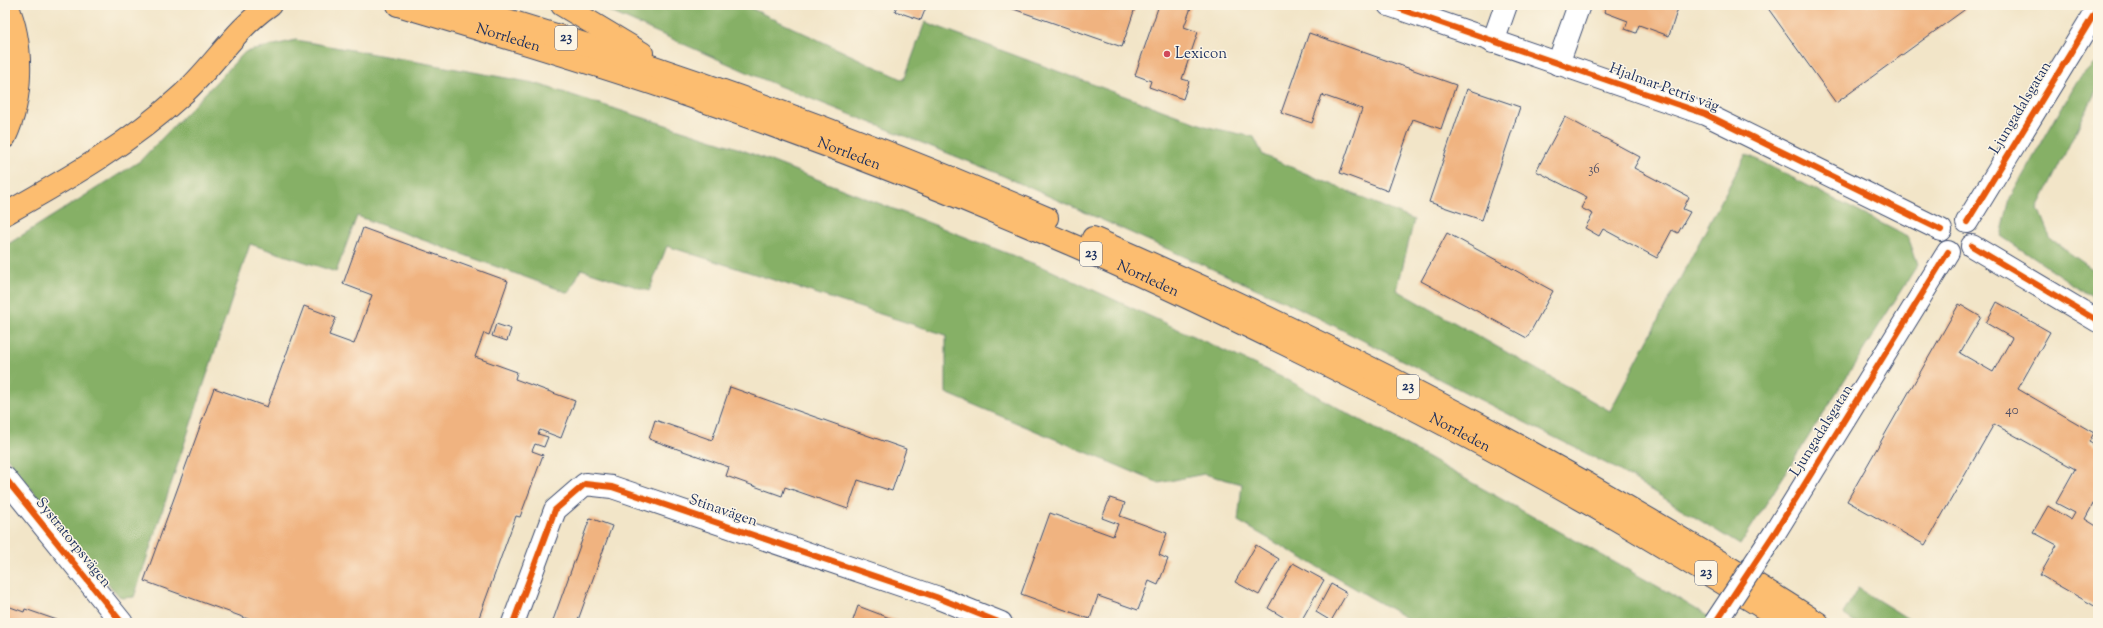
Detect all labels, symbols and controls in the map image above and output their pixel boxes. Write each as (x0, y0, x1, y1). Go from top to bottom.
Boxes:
street label: Norrleden (473, 18, 543, 58)
road number: 23 (555, 26, 577, 50)
place label: Lexicon (1175, 44, 1227, 65)
marker: Lexicon (1162, 49, 1172, 59)
street label: Ljungadalsgatan (1985, 57, 2057, 158)
street label: Hjalmar Petris väg (1606, 58, 1722, 118)
street label: Norrleden (814, 132, 884, 176)
house number: 36 (1588, 161, 1600, 179)
road number: 23 (1080, 242, 1102, 266)
street label: Norrleden (1113, 256, 1182, 303)
road number: 23 (1397, 375, 1419, 399)
street label: Ljungadalsgatan (1785, 381, 1859, 481)
house number: 40 (2005, 402, 2019, 420)
street label: Norrleden (1426, 408, 1494, 458)
street label: Stinavägen (686, 489, 760, 533)
street label: Systratorpsvägen (30, 493, 116, 593)
road number: 23 (1695, 561, 1717, 585)

